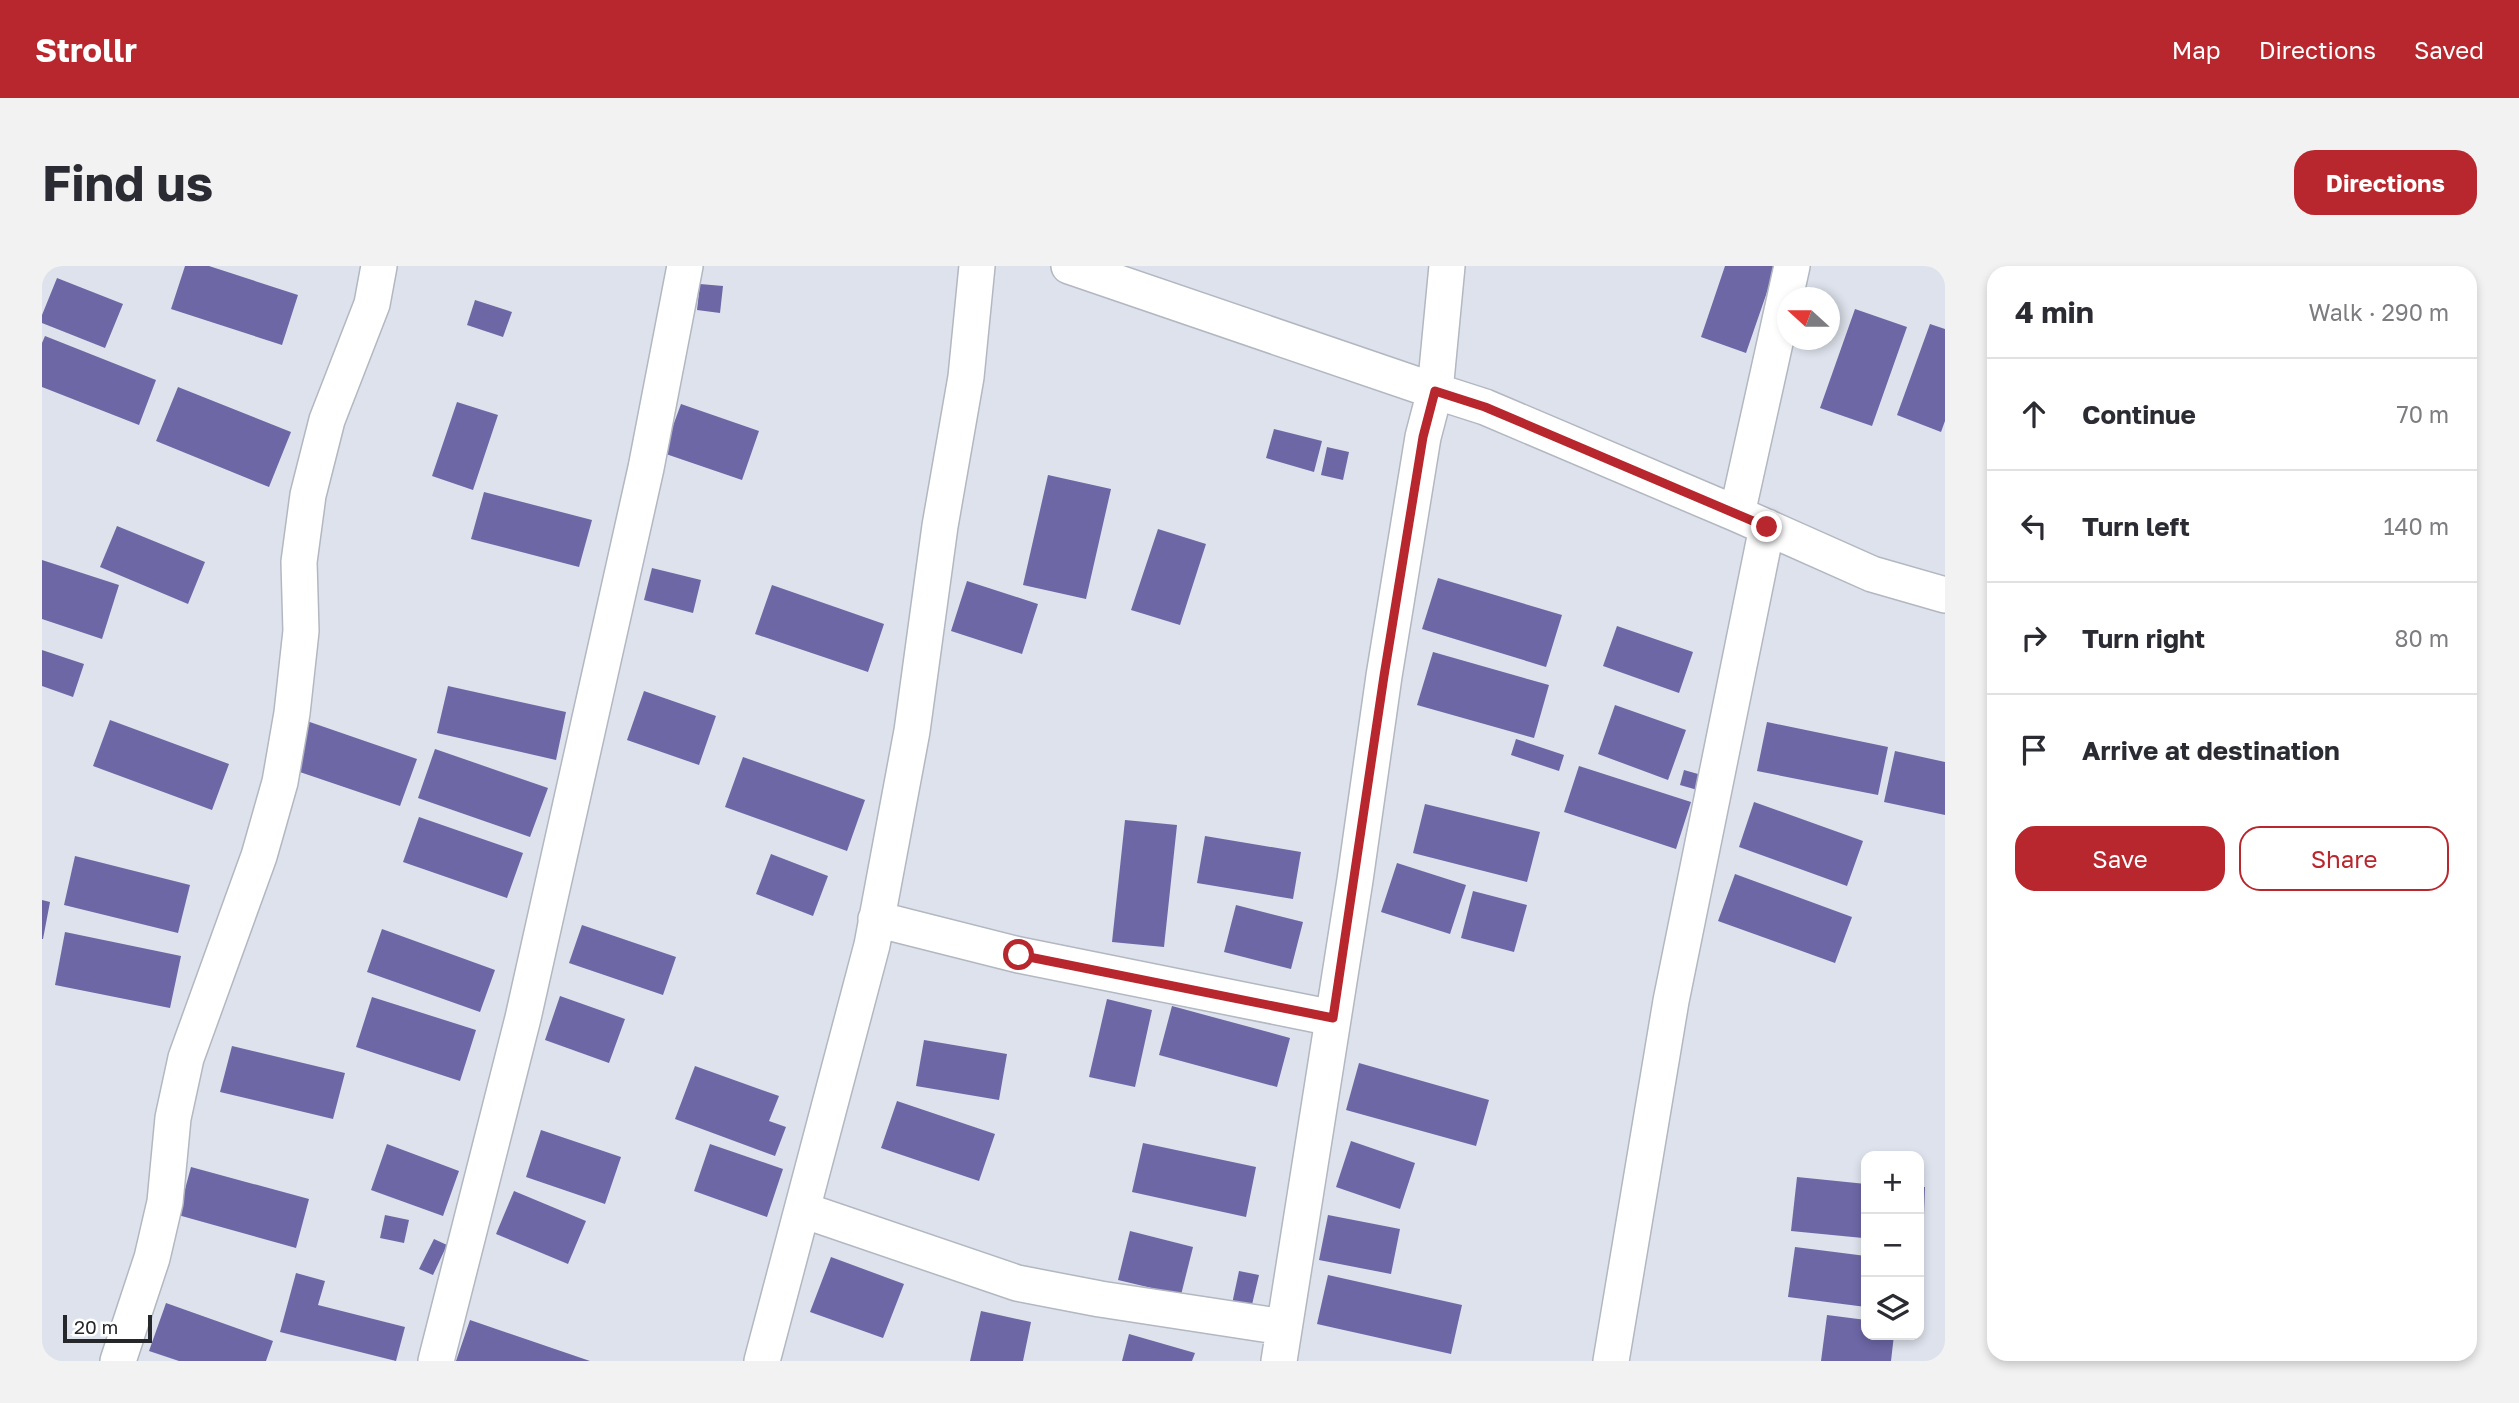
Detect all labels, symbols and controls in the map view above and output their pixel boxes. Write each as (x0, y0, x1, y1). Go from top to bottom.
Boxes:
text: Strollr (35, 30, 137, 69)
text: Map (2172, 35, 2221, 64)
text: Directions (2259, 35, 2376, 64)
text: Saved (2414, 35, 2484, 64)
button: Directions (2294, 150, 2477, 215)
text: Find us (42, 153, 213, 212)
north arrow (1777, 287, 1840, 350)
text: 4 min (2015, 294, 2094, 330)
text: Walk · 290 m (2308, 298, 2449, 326)
icon: ahead (2015, 395, 2053, 433)
text: Continue (2082, 399, 2196, 430)
text: 70 m (2396, 400, 2449, 428)
icon: left (2015, 507, 2053, 545)
route end (1751, 511, 1782, 542)
text: Turn left (2082, 511, 2190, 542)
text: 140 m (2383, 512, 2449, 540)
icon: right (2015, 619, 2053, 657)
text: Turn right (2082, 623, 2205, 654)
text: 80 m (2395, 624, 2449, 652)
icon: arrive (2015, 731, 2053, 769)
text: Arrive at destination (2082, 735, 2340, 766)
button: Save (2015, 826, 2225, 891)
button: Share (2239, 826, 2449, 891)
route start (1003, 939, 1034, 970)
map controls (1861, 1151, 1924, 1340)
button: + (1861, 1151, 1924, 1214)
button: − (1861, 1214, 1924, 1277)
button: layers (1861, 1277, 1924, 1340)
scale bar (63, 1312, 152, 1344)
text: 20 m (74, 1315, 118, 1338)

